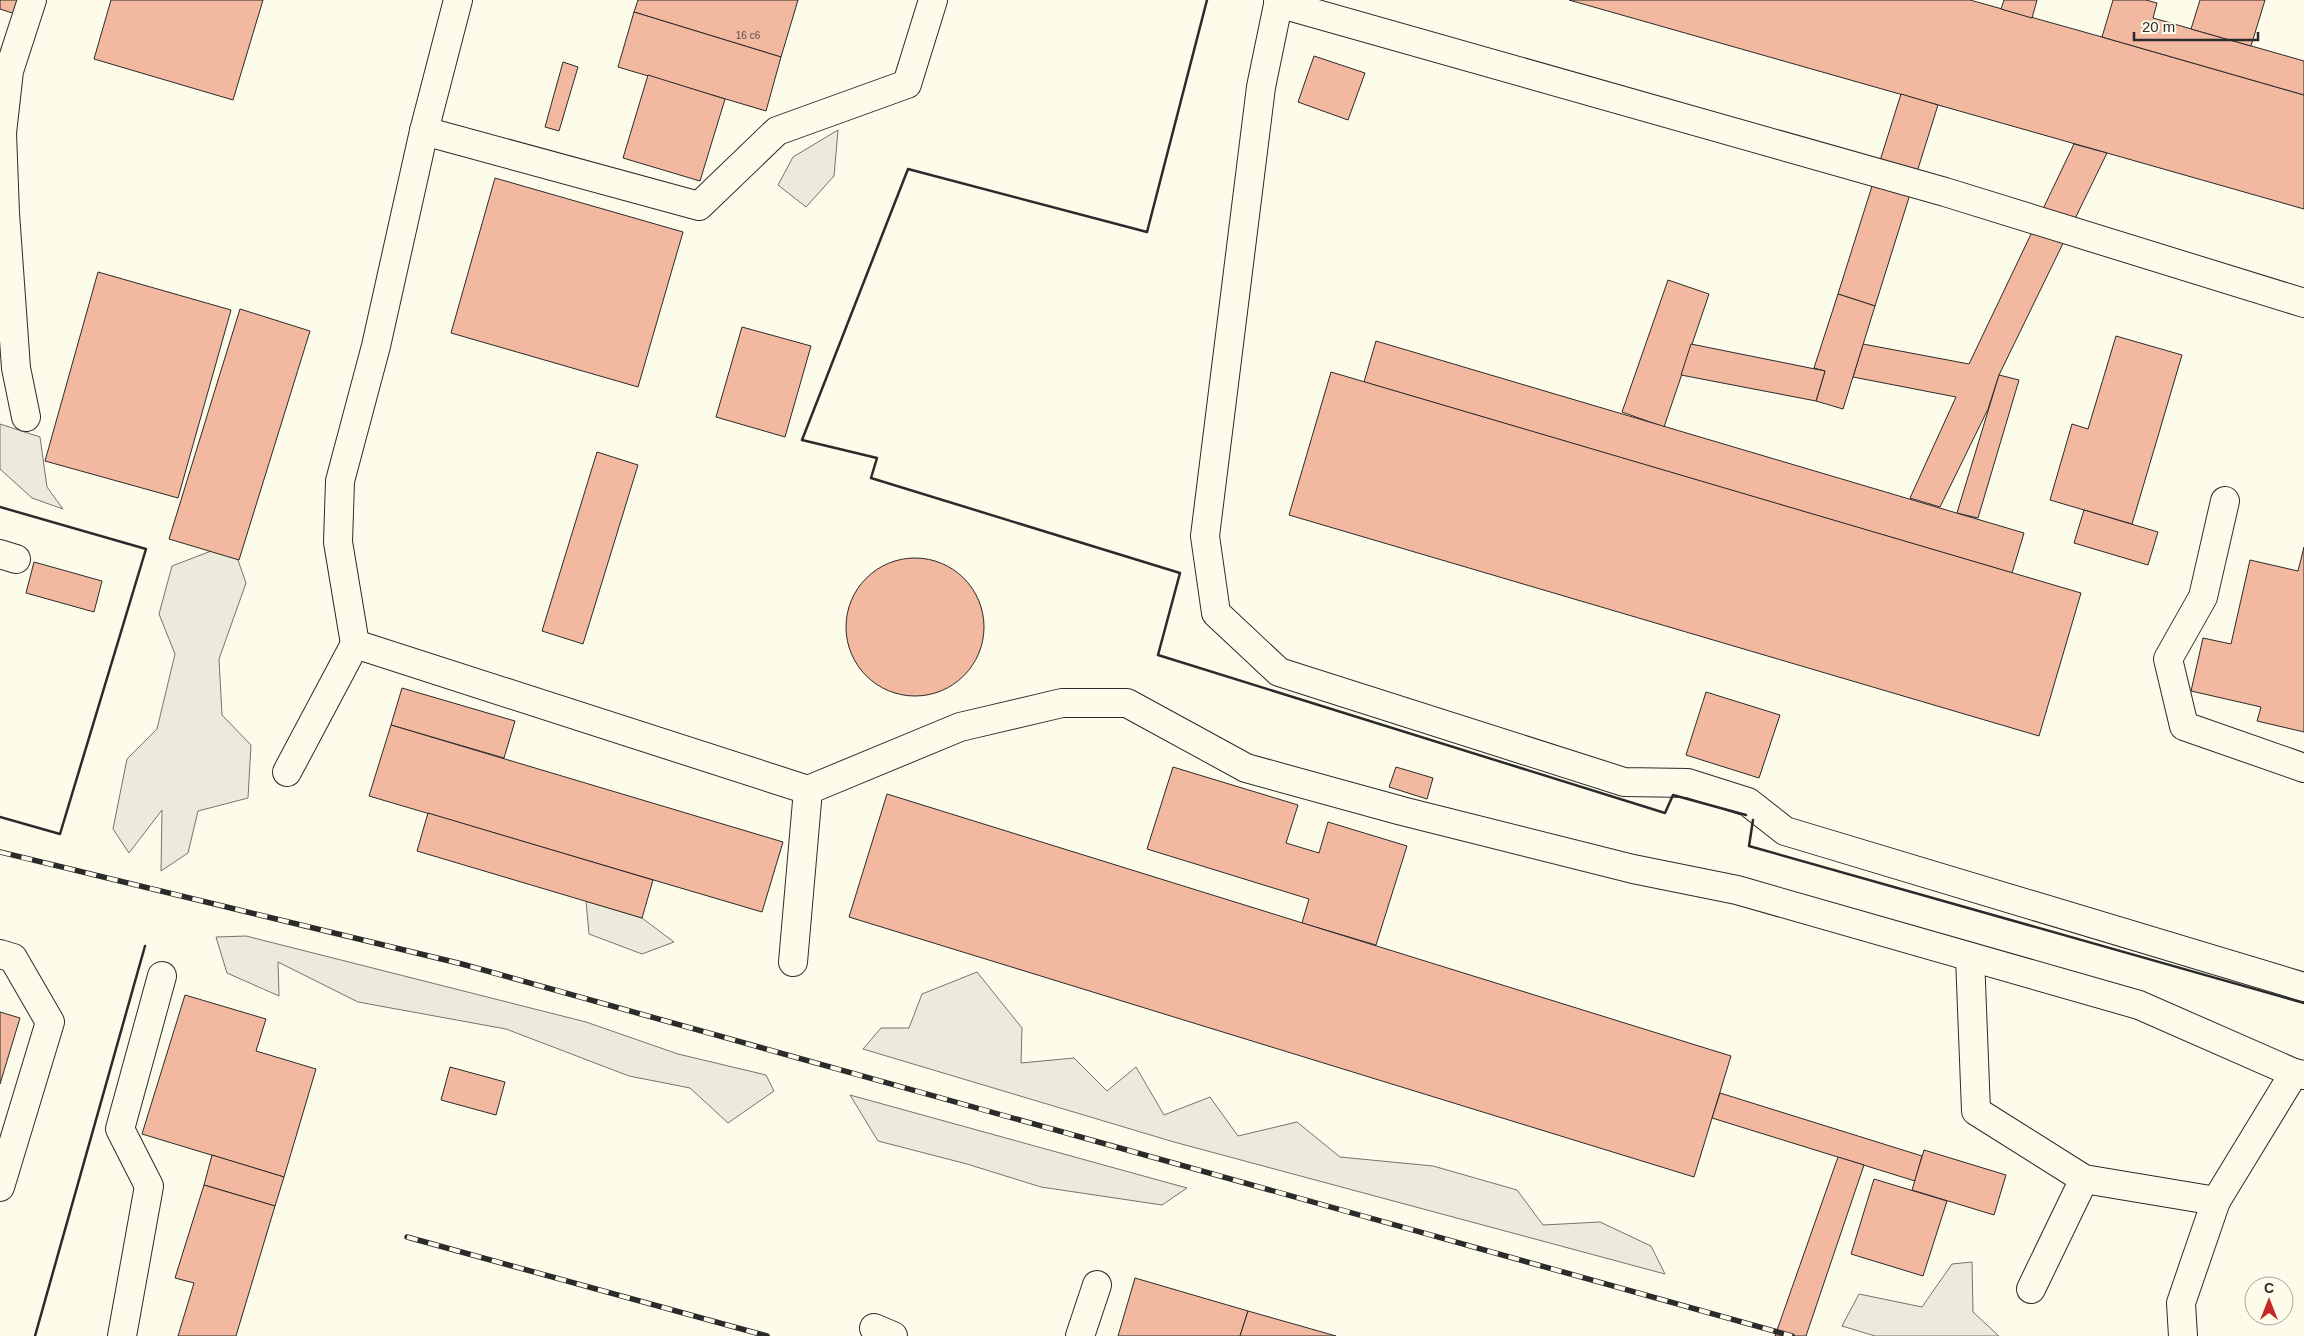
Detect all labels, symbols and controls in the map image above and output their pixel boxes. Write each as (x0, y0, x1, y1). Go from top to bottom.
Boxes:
scale bar (2134, 10, 2258, 42)
text: 20 m (2142, 18, 2175, 35)
house number: 16 с6 (736, 30, 761, 41)
north arrow (2244, 1276, 2294, 1326)
text: С (2264, 1280, 2274, 1296)

